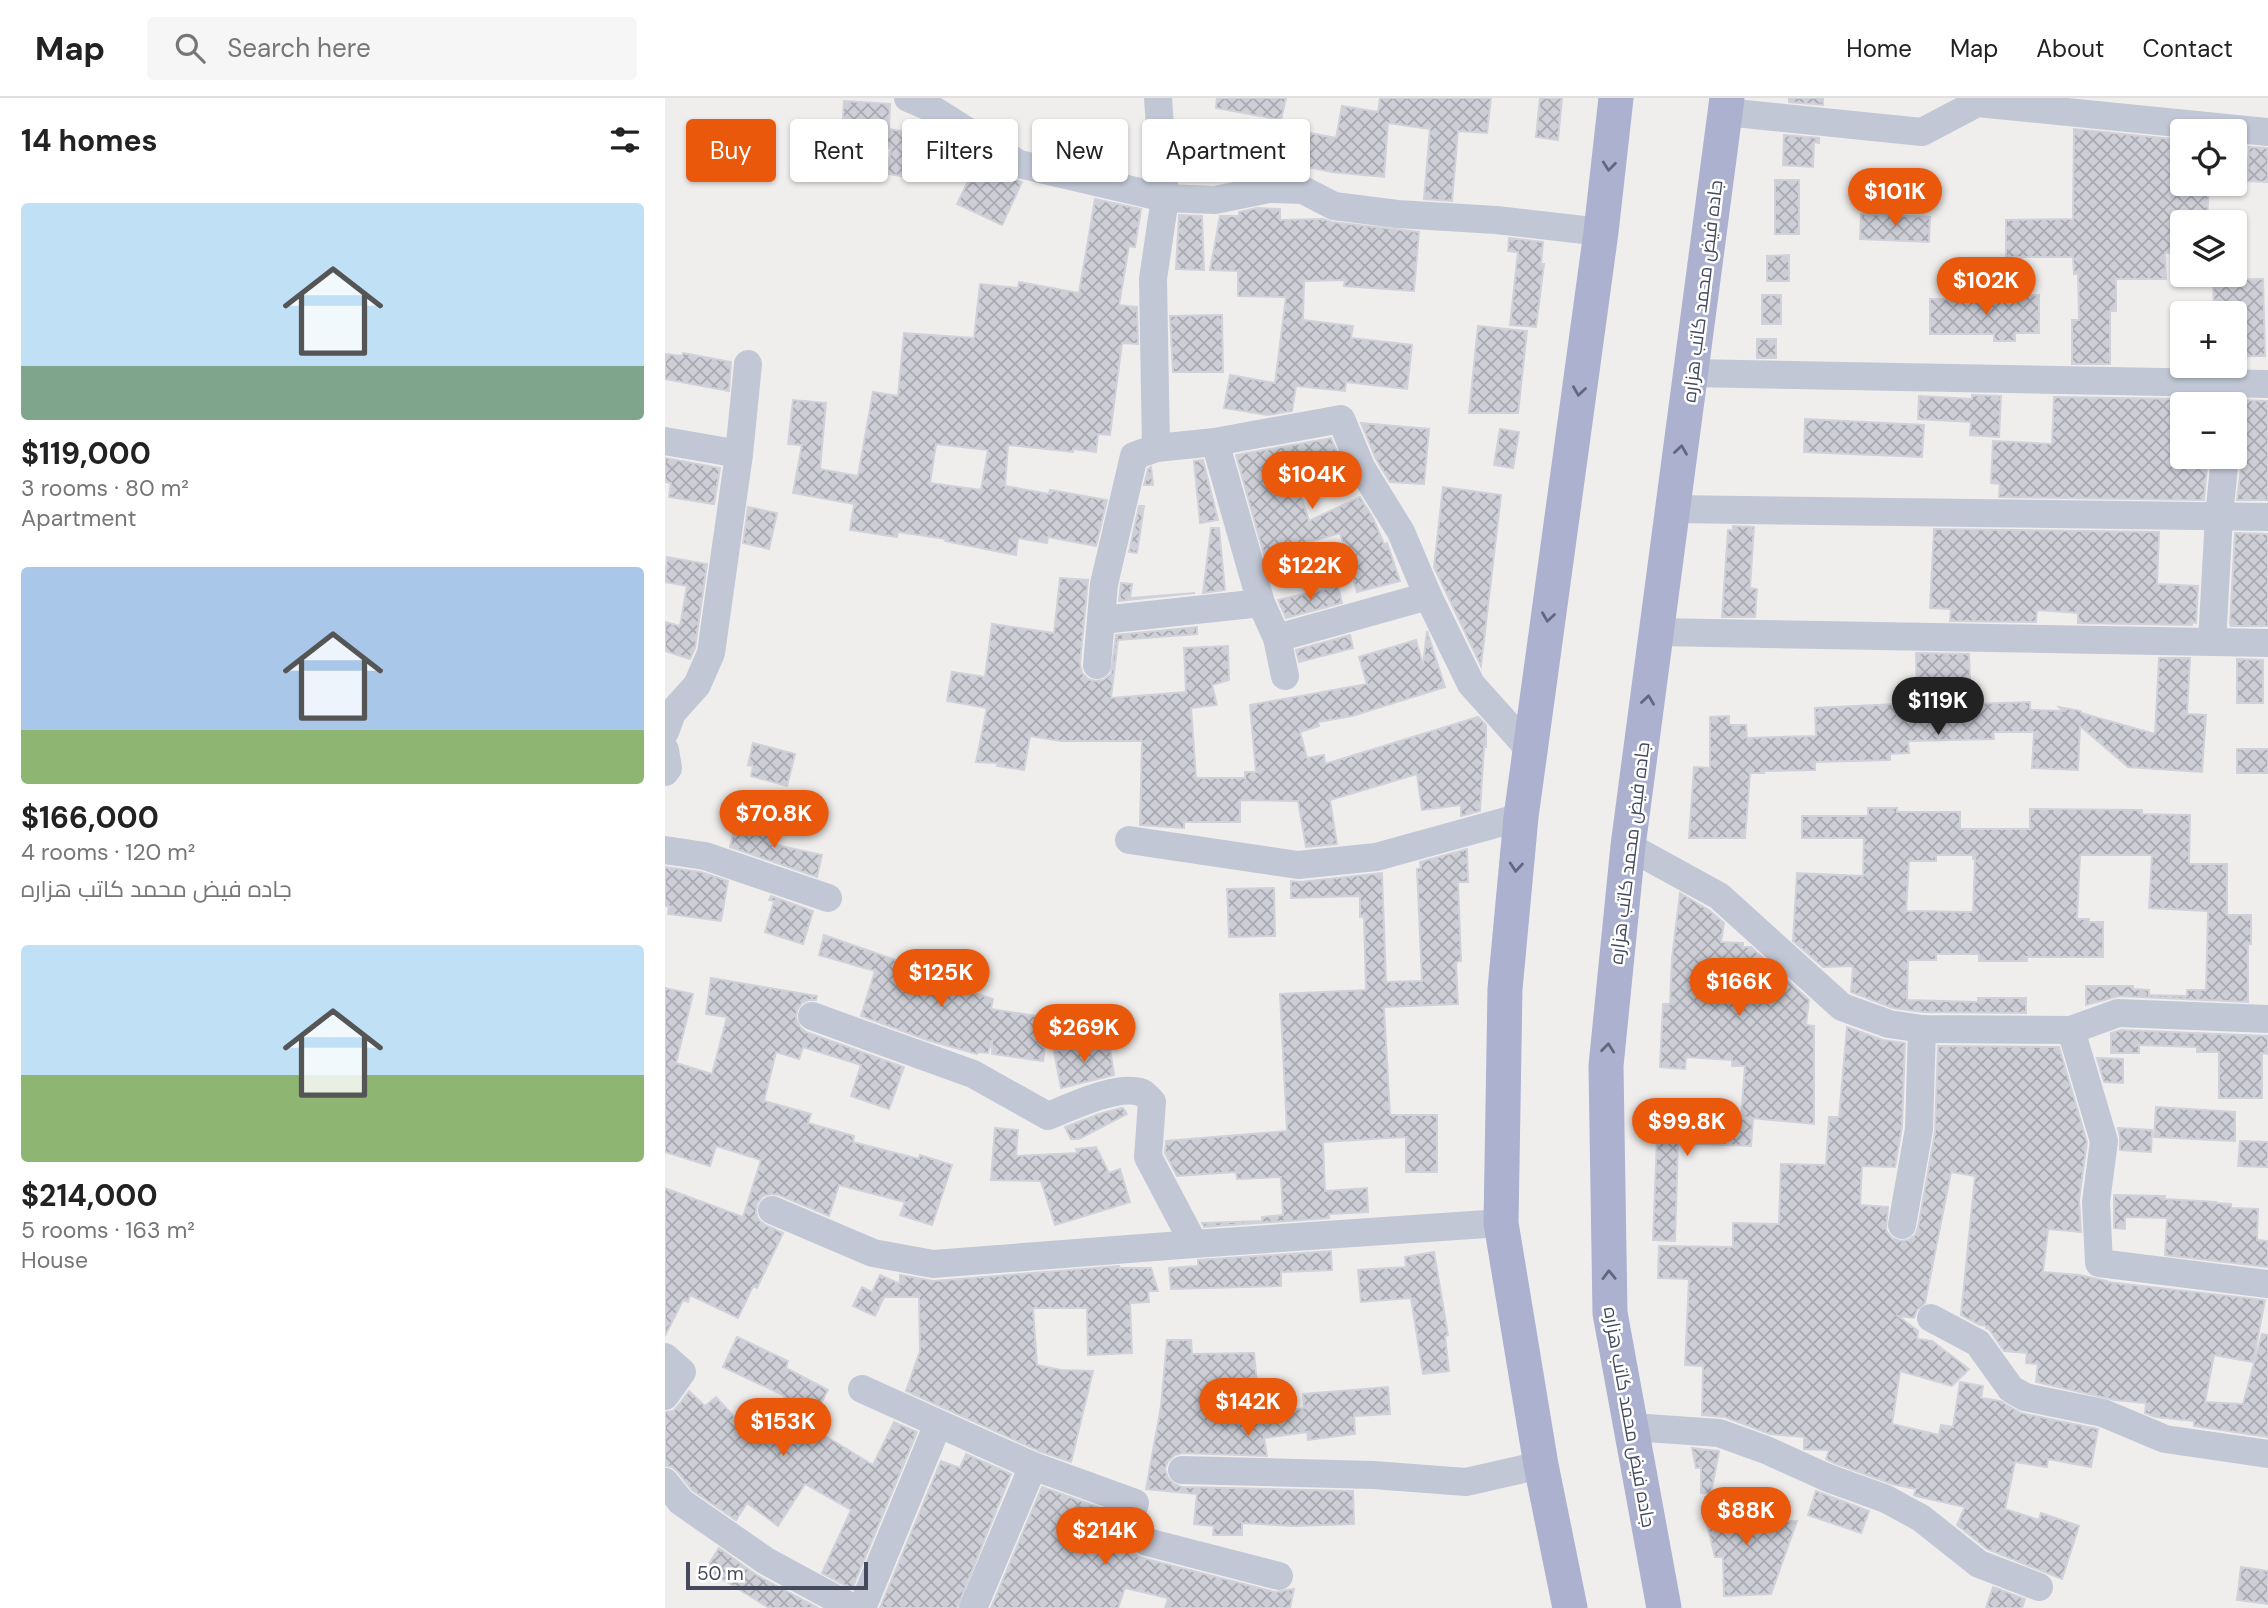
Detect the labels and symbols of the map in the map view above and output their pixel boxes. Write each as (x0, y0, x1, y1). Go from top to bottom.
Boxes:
one-way arrow (1601, 160, 1616, 172)
pin: $101K (1846, 169, 1944, 228)
street label: جاده فیض محمد کاتب هزاره (1676, 178, 1729, 404)
pin: $102K (1937, 258, 2035, 317)
one-way arrow (1572, 386, 1587, 397)
one-way arrow (1673, 444, 1688, 456)
pin: $104K (1263, 452, 1361, 511)
pin: $122K (1261, 542, 1359, 602)
one-way arrow (1541, 611, 1556, 623)
pin: $119K (1889, 678, 1987, 737)
one-way arrow (1640, 694, 1655, 706)
street label: جاده فیض محمد کاتب هزاره (1603, 740, 1656, 966)
pin: $70.8K (717, 790, 831, 850)
one-way arrow (1509, 861, 1524, 873)
pin: $125K (892, 950, 990, 1009)
pin: $166K (1690, 958, 1788, 1018)
pin: $269K (1035, 1004, 1133, 1064)
one-way arrow (1600, 1042, 1615, 1053)
pin: $99.8K (1630, 1098, 1744, 1158)
one-way arrow (1601, 1269, 1617, 1280)
street label: جاده فیض محمد کاتب هزاره (1598, 1305, 1661, 1529)
pin: $142K (1199, 1378, 1297, 1438)
pin: $153K (734, 1398, 832, 1458)
pin: $88K (1705, 1488, 1787, 1547)
pin: $214K (1056, 1508, 1154, 1567)
scale bar (686, 1559, 868, 1591)

